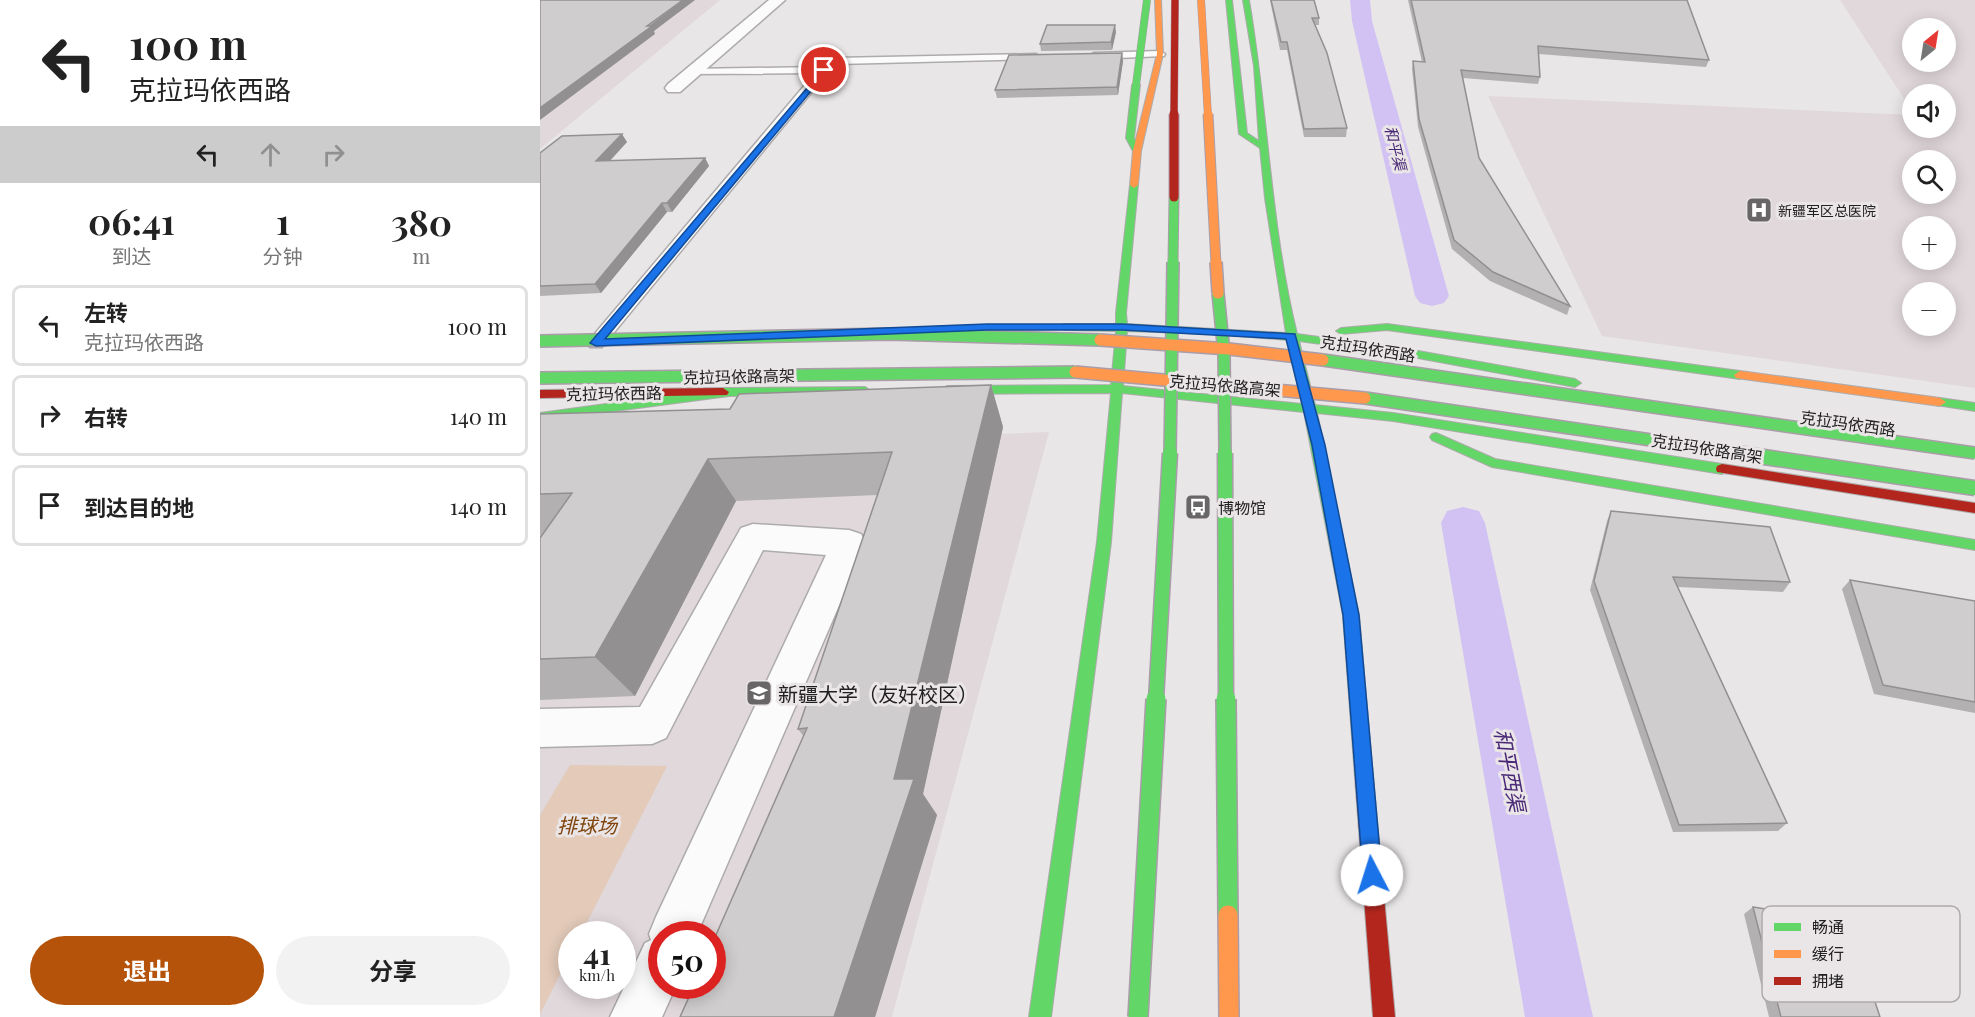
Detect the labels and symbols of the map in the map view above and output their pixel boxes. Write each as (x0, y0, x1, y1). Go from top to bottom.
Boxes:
north arrow (1902, 18, 1956, 72)
pin (798, 44, 849, 95)
water label: 和平渠 (1381, 124, 1412, 174)
hospital icon: 新疆军区总医院 (1744, 195, 1774, 225)
place label: 新疆军区总医院 (1778, 201, 1876, 220)
street label: 克拉玛依西路 (1319, 330, 1417, 366)
street label: 克拉玛依路高架 (683, 365, 795, 387)
street label: 克拉玛依路高架 (1168, 370, 1282, 400)
street label: 克拉玛依西路 (566, 382, 662, 404)
street label: 克拉玛依西路 (1799, 406, 1897, 440)
street label: 克拉玛依路高架 (1650, 429, 1764, 467)
bus stop icon: 博物馆 (1183, 492, 1213, 522)
place label: 博物馆 (1218, 497, 1266, 518)
school or university icon: 新疆大学（友好校区） (744, 678, 774, 708)
place label: 新疆大学（友好校区） (778, 680, 978, 707)
water label: 和平西渠 (1489, 726, 1533, 817)
park label: 排球场 (557, 811, 619, 838)
position arrow (1340, 843, 1404, 907)
legend (1762, 906, 1960, 1002)
text: 畅通 (1812, 916, 1844, 937)
speed limit sign: 50 (648, 921, 726, 999)
text: 缓行 (1812, 943, 1844, 964)
text: 拥堵 (1812, 970, 1844, 991)

